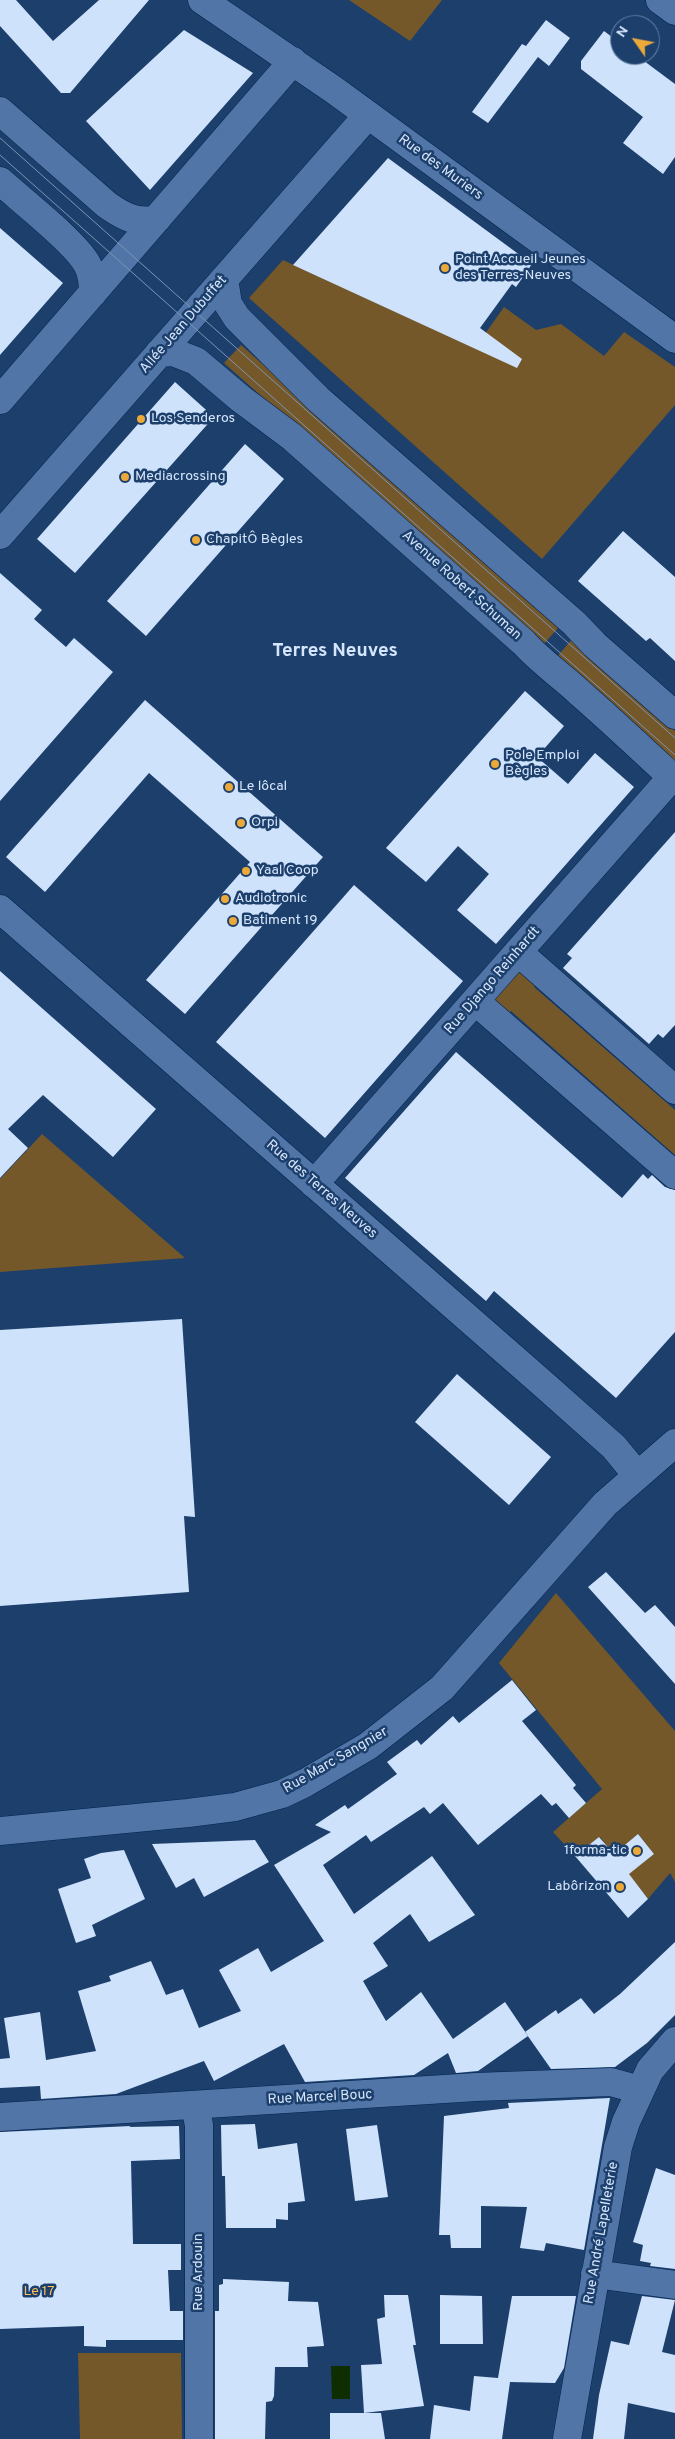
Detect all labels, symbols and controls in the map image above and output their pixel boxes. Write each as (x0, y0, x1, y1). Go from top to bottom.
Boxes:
north arrow (610, 15, 660, 65)
text: N (613, 23, 633, 41)
street label: Rue des Muriers (394, 132, 486, 204)
place label: Point Accueil Jeunes des Terres-Neuves (455, 252, 586, 284)
marker: Point Accueil Jeunes des Terres-Neuves (439, 262, 451, 274)
street label: Allée Jean Dubuffet (137, 273, 231, 377)
place label: Los Senderos (151, 411, 235, 427)
marker: Los Senderos (135, 413, 147, 425)
place label: Mediacrossing (135, 469, 226, 485)
marker: Mediacrossing (119, 471, 131, 483)
street label: Avenue Robert Schuman (398, 528, 524, 644)
place label: ChapitÔ Bègles (206, 532, 303, 548)
marker: ChapitÔ Bègles (190, 534, 202, 546)
district label: Terres Neuves (272, 641, 398, 663)
place label: Pole Emploi Bègles (505, 748, 579, 780)
marker: Pole Emploi Bègles (489, 758, 501, 770)
place label: Le lôcal (239, 779, 287, 795)
marker: Le lôcal (223, 781, 235, 793)
place label: Orpi (251, 815, 278, 831)
marker: Orpi (235, 817, 247, 829)
place label: Yaal Coop (256, 863, 319, 879)
marker: Yaal Coop (240, 865, 252, 877)
place label: Audiotronic (235, 891, 307, 907)
marker: Audiotronic (219, 893, 231, 905)
place label: Batiment 19 (243, 913, 318, 929)
marker: Batiment 19 (227, 915, 239, 927)
street label: Rue Django Reinhardt (442, 924, 544, 1038)
street label: Rue des Terres Neuves (262, 1137, 380, 1243)
street label: Rue Marc Sangnier (281, 1724, 391, 1798)
place label: 1forma-tic (564, 1843, 627, 1859)
marker: 1forma-tic (631, 1845, 643, 1857)
place label: Labôrizon (547, 1879, 610, 1895)
marker: Labôrizon (614, 1881, 626, 1893)
street label: Rue Marcel Bouc (267, 2087, 373, 2109)
street label: Rue André Lapelleterie (581, 2161, 623, 2305)
street label: Rue Ardouin (191, 2233, 207, 2311)
park label: Le 17 (23, 2284, 55, 2300)

